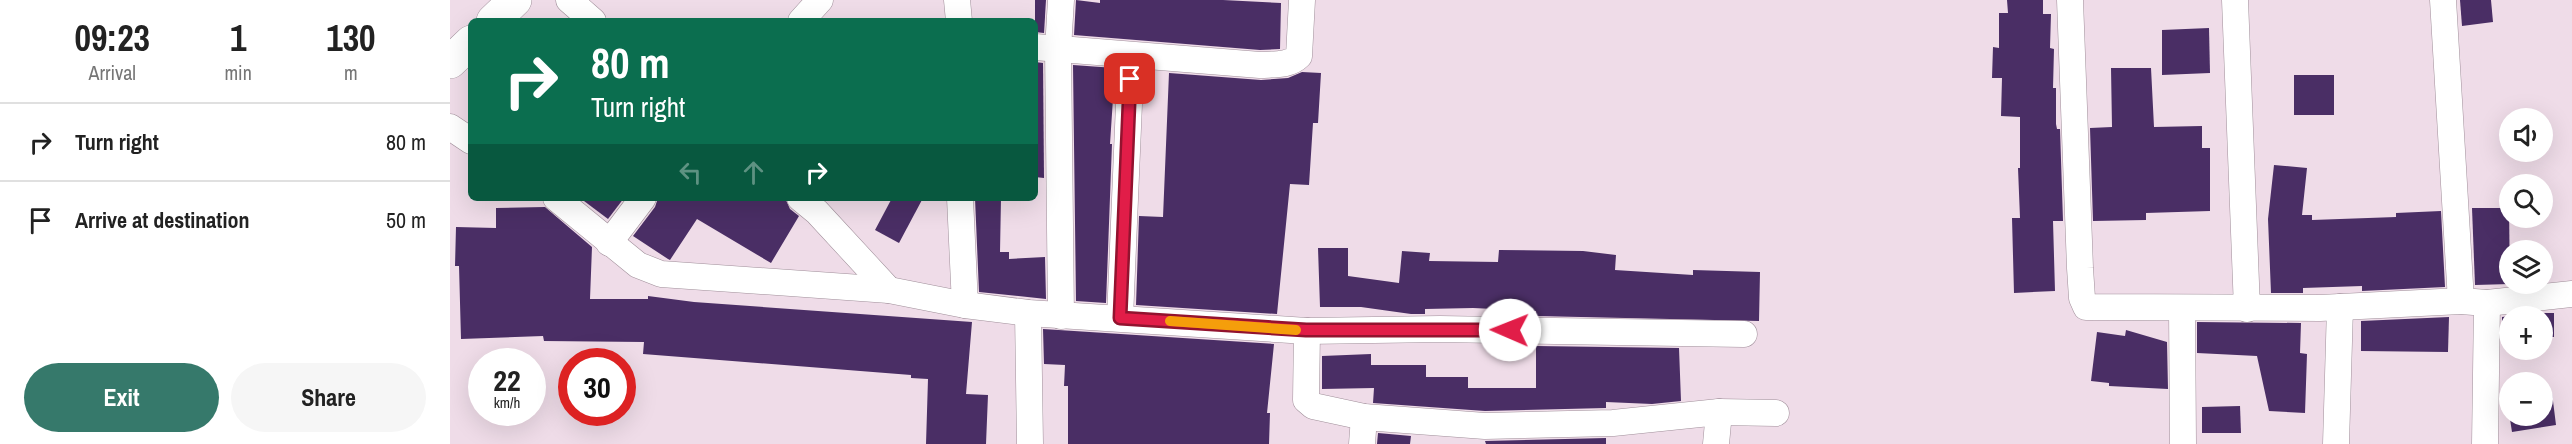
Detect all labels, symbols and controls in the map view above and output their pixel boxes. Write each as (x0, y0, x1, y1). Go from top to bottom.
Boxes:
text: 09:23 (74, 14, 150, 62)
text: 1 (230, 14, 246, 62)
text: 130 (326, 14, 376, 62)
text: 80 m (591, 35, 670, 91)
icon: right (492, 42, 570, 120)
pin (1104, 53, 1155, 104)
text: Arrival (89, 59, 136, 86)
text: min (224, 59, 252, 86)
text: m (344, 59, 358, 86)
icon: arrive (1113, 62, 1146, 95)
text: Turn right (591, 89, 685, 125)
map controls (2499, 108, 2553, 426)
button: sound (2499, 108, 2553, 162)
icon: right (24, 126, 57, 159)
text: Turn right (75, 127, 159, 157)
text: 80 m (386, 127, 426, 157)
icon: left (674, 156, 707, 189)
icon: ahead (737, 156, 770, 189)
icon: right (800, 156, 833, 189)
button: search (2499, 174, 2553, 228)
icon: arrive (24, 204, 57, 237)
text: Arrive at destination (75, 205, 249, 235)
text: 50 m (386, 205, 426, 235)
button: layers (2499, 240, 2553, 294)
position arrow (1478, 298, 1542, 362)
button: + (2499, 306, 2553, 360)
speed limit sign: 30 (558, 348, 636, 426)
text: 22 (493, 360, 521, 400)
button: Exit (24, 363, 219, 432)
button: Share (231, 363, 426, 432)
button: − (2499, 372, 2553, 426)
text: km/h (494, 392, 520, 413)

